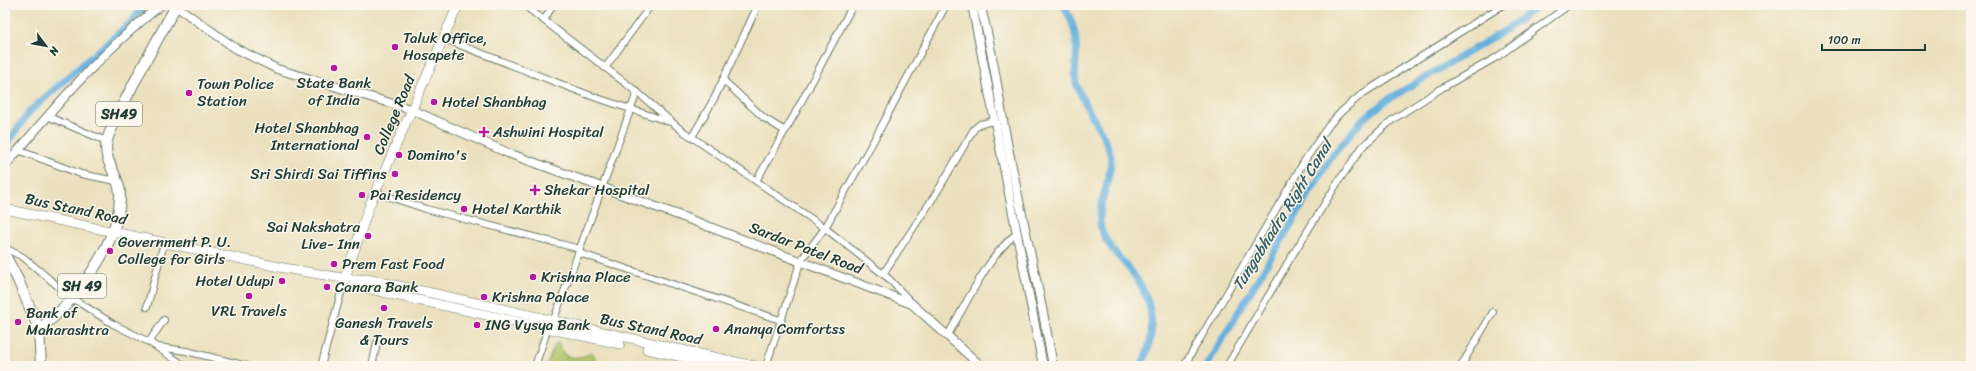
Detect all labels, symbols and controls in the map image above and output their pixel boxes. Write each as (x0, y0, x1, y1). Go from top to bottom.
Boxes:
place label: Taluk Office, Hosapete (403, 25, 488, 68)
north arrow (26, 26, 66, 66)
scale bar (1822, 26, 1925, 52)
text: 100 m (1828, 29, 1861, 51)
text: N (44, 42, 65, 60)
marker: Taluk Office, Hosapete (390, 42, 400, 52)
marker: State Bank of India (329, 63, 339, 73)
place label: State Bank of India (297, 70, 372, 113)
street label: College Road (366, 70, 423, 159)
place label: Town Police Station (197, 71, 274, 114)
marker: Town Police Station (184, 88, 194, 98)
place label: Hotel Shanbhag (442, 89, 547, 115)
marker: Hotel Shanbhag (429, 97, 439, 107)
road number: SH49 (96, 102, 142, 126)
place label: Hotel Shanbhag International (254, 115, 360, 158)
place label: Ashwini Hospital (492, 119, 604, 145)
marker: Ashwini Hospital (478, 126, 490, 138)
water label: Tungabhadra Right Canal (1224, 131, 1342, 296)
marker: Hotel Shanbhag International (362, 132, 372, 142)
place label: Domino's (407, 142, 467, 168)
marker: Domino's (394, 150, 404, 160)
place label: Sri Shirdi Sai Tiffins (250, 161, 387, 187)
marker: Sri Shirdi Sai Tiffins (390, 169, 400, 179)
place label: Shekar Hospital (544, 177, 650, 203)
place label: Pai Residency (370, 182, 461, 208)
marker: Shekar Hospital (529, 184, 541, 196)
street label: Bus Stand Road (23, 186, 130, 233)
marker: Pai Residency (357, 190, 367, 200)
place label: Hotel Karthik (472, 196, 562, 222)
marker: Hotel Karthik (459, 204, 469, 214)
place label: Sai Nakshatra Live- Inn (266, 214, 360, 257)
street label: Sardar Patel Road (745, 214, 868, 282)
place label: Government P. U. College for Girls (118, 229, 231, 272)
marker: Sai Nakshatra Live- Inn (363, 231, 373, 241)
marker: Government P. U. College for Girls (105, 246, 115, 256)
place label: Prem Fast Food (342, 251, 445, 277)
marker: Prem Fast Food (329, 259, 339, 269)
place label: Krishna Place (541, 264, 631, 290)
place label: Hotel Udupi (195, 268, 275, 294)
marker: Krishna Place (528, 272, 538, 282)
road number: SH 49 (58, 274, 106, 298)
place label: Canara Bank (335, 274, 419, 300)
marker: Hotel Udupi (277, 276, 287, 286)
marker: Canara Bank (322, 282, 332, 292)
place label: Krishna Palace (492, 284, 590, 310)
marker: VRL Travels (244, 291, 254, 301)
marker: Krishna Palace (479, 292, 489, 302)
place label: VRL Travels (211, 298, 287, 324)
place label: Bank of Maharashtra (26, 300, 110, 343)
marker: Ganesh Travels & Tours (379, 303, 389, 313)
street label: Bus Stand Road (598, 306, 705, 353)
place label: Ganesh Travels & Tours (335, 310, 433, 353)
place label: ING Vysya Bank (484, 312, 590, 338)
place label: Ananya Comfortss (723, 316, 846, 342)
marker: Bank of Maharashtra (13, 317, 23, 327)
marker: ING Vysya Bank (472, 320, 482, 330)
marker: Ananya Comfortss (711, 324, 721, 334)

